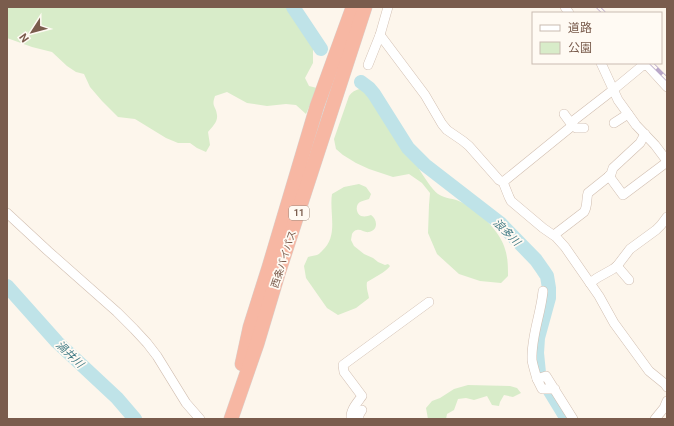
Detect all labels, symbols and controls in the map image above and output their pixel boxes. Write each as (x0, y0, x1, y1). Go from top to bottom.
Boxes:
north arrow (12, 12, 52, 52)
legend (532, 12, 662, 64)
text: 道路 (568, 21, 592, 35)
text: N (17, 30, 32, 45)
text: 公園 (568, 41, 592, 55)
road number: 11 (289, 206, 309, 220)
water label: 浪多川 (490, 216, 524, 249)
street label: 西条バイパス (269, 229, 298, 289)
water label: 渦井川 (53, 338, 87, 371)

